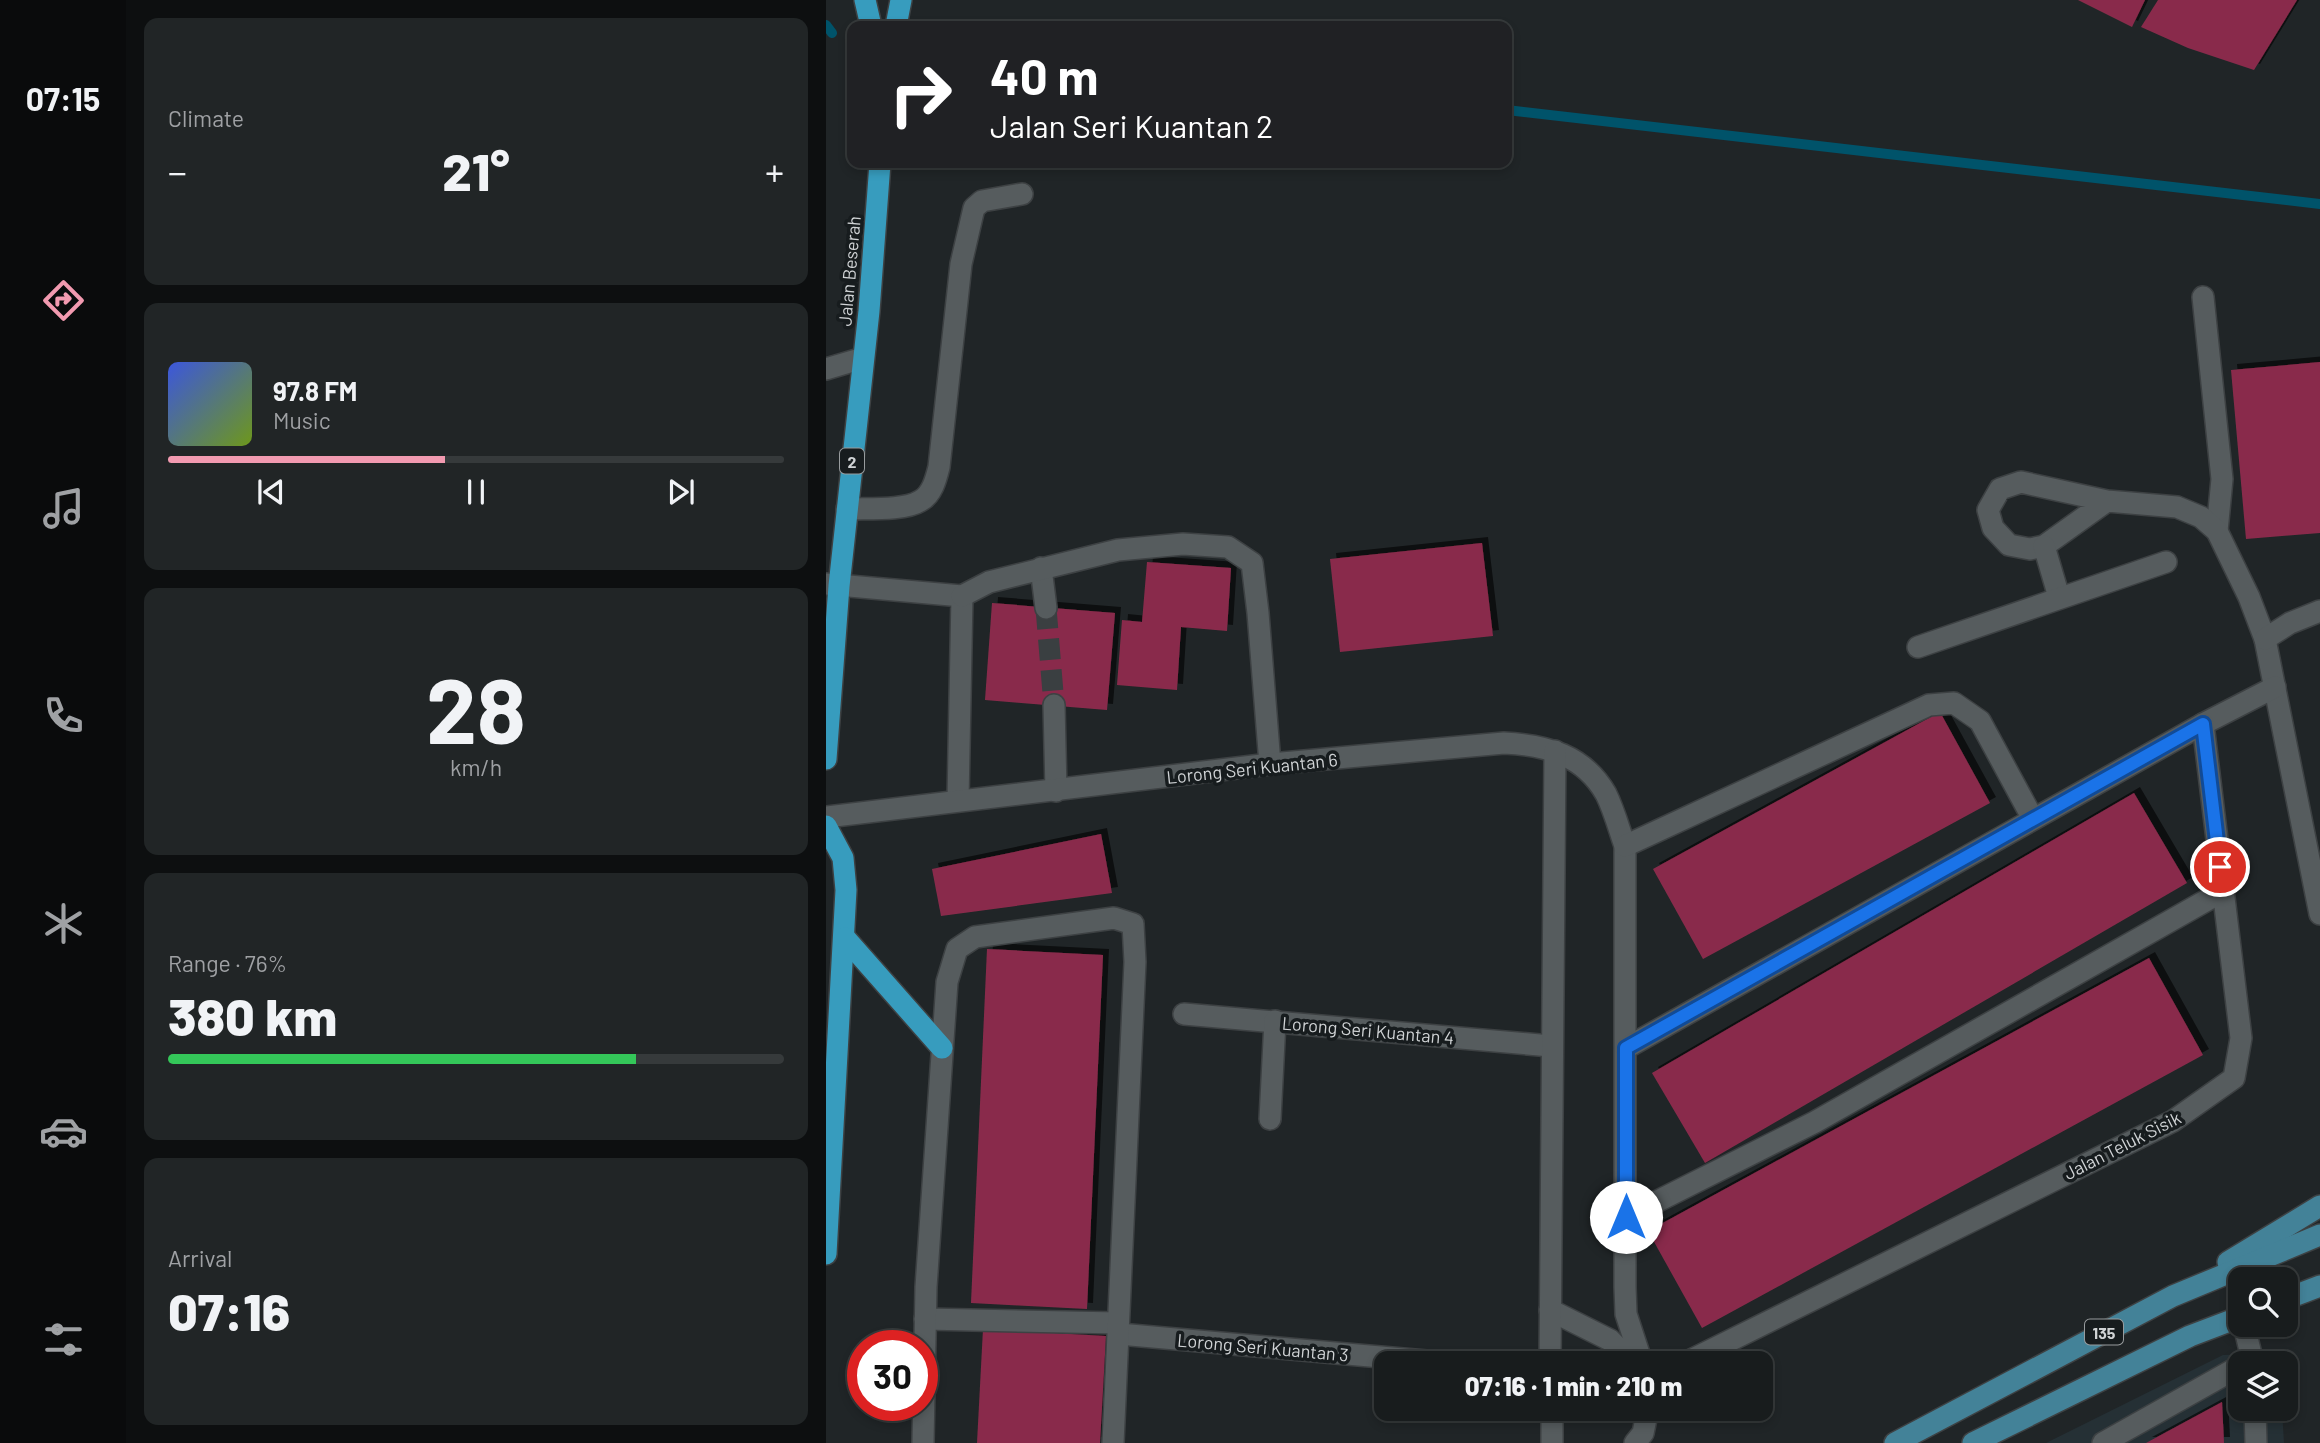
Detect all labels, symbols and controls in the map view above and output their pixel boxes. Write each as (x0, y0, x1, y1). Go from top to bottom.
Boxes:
text: 40 m (990, 46, 1098, 105)
icon: right (875, 49, 966, 140)
text: 07:15 (26, 79, 100, 117)
text: Climate (168, 104, 244, 132)
text: Jalan Seri Kuantan 2 (990, 106, 1273, 144)
text: 21° (442, 139, 510, 201)
text: − (168, 148, 187, 194)
text: + (765, 148, 784, 194)
street label: Jalan Beserah (833, 215, 865, 327)
icon: directions (39, 276, 88, 325)
text: 97.8 FM (273, 375, 357, 406)
text: Music (273, 406, 331, 434)
road number: 2 (840, 448, 864, 474)
icon: previous (252, 473, 290, 511)
icon: pause (457, 473, 495, 511)
icon: next (662, 473, 700, 511)
icon: music (39, 484, 88, 533)
text: 28 (426, 653, 526, 762)
icon: phone (39, 691, 88, 740)
street label: Lorong Seri Kuantan 6 (1165, 748, 1339, 788)
text: km/h (450, 753, 502, 781)
pin (2190, 837, 2250, 897)
icon: arrive (2201, 848, 2239, 886)
icon: climate (39, 899, 88, 948)
text: Range · 76% (168, 949, 287, 977)
text: 380 km (168, 984, 337, 1046)
street label: Lorong Seri Kuantan 4 (1281, 1012, 1455, 1048)
street label: Jalan Teluk Sisik (2060, 1106, 2184, 1184)
icon: car (39, 1107, 88, 1156)
position arrow (1589, 1180, 1663, 1254)
text: Arrival (168, 1244, 232, 1272)
map controls (2228, 1267, 2298, 1421)
button: search (2228, 1267, 2298, 1337)
text: 07:16 (168, 1279, 290, 1341)
icon: filters (39, 1315, 88, 1364)
road number: 135 (2085, 1320, 2123, 1344)
street label: Lorong Seri Kuantan 3 (1176, 1329, 1350, 1365)
speed limit sign: 30 (847, 1330, 938, 1421)
button: layers (2228, 1351, 2298, 1421)
text: 07:16 · 1 min · 210 m (1465, 1370, 1682, 1401)

